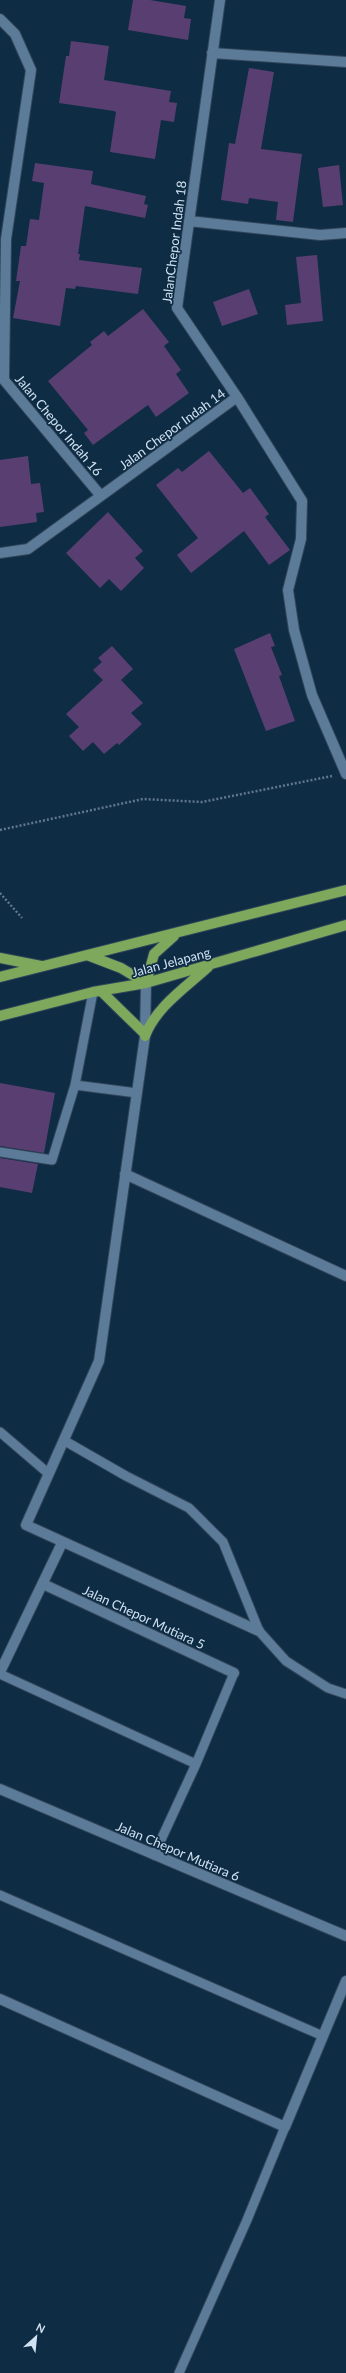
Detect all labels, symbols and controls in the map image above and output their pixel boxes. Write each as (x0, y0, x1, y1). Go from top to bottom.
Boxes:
street label: JalanChepor Indah 18 (159, 180, 189, 304)
street label: Jalan Chepor Indah 16 (12, 371, 106, 479)
street label: Jalan Chepor Indah 14 (116, 385, 229, 473)
street label: Jalan Jelapang (130, 944, 212, 980)
street label: Jalan Chepor Mutiara 5 (80, 1582, 208, 1652)
street label: Jalan Chepor Mutiara 6 (114, 1818, 242, 1884)
north arrow (16, 2317, 56, 2357)
text: N (34, 2320, 47, 2335)

